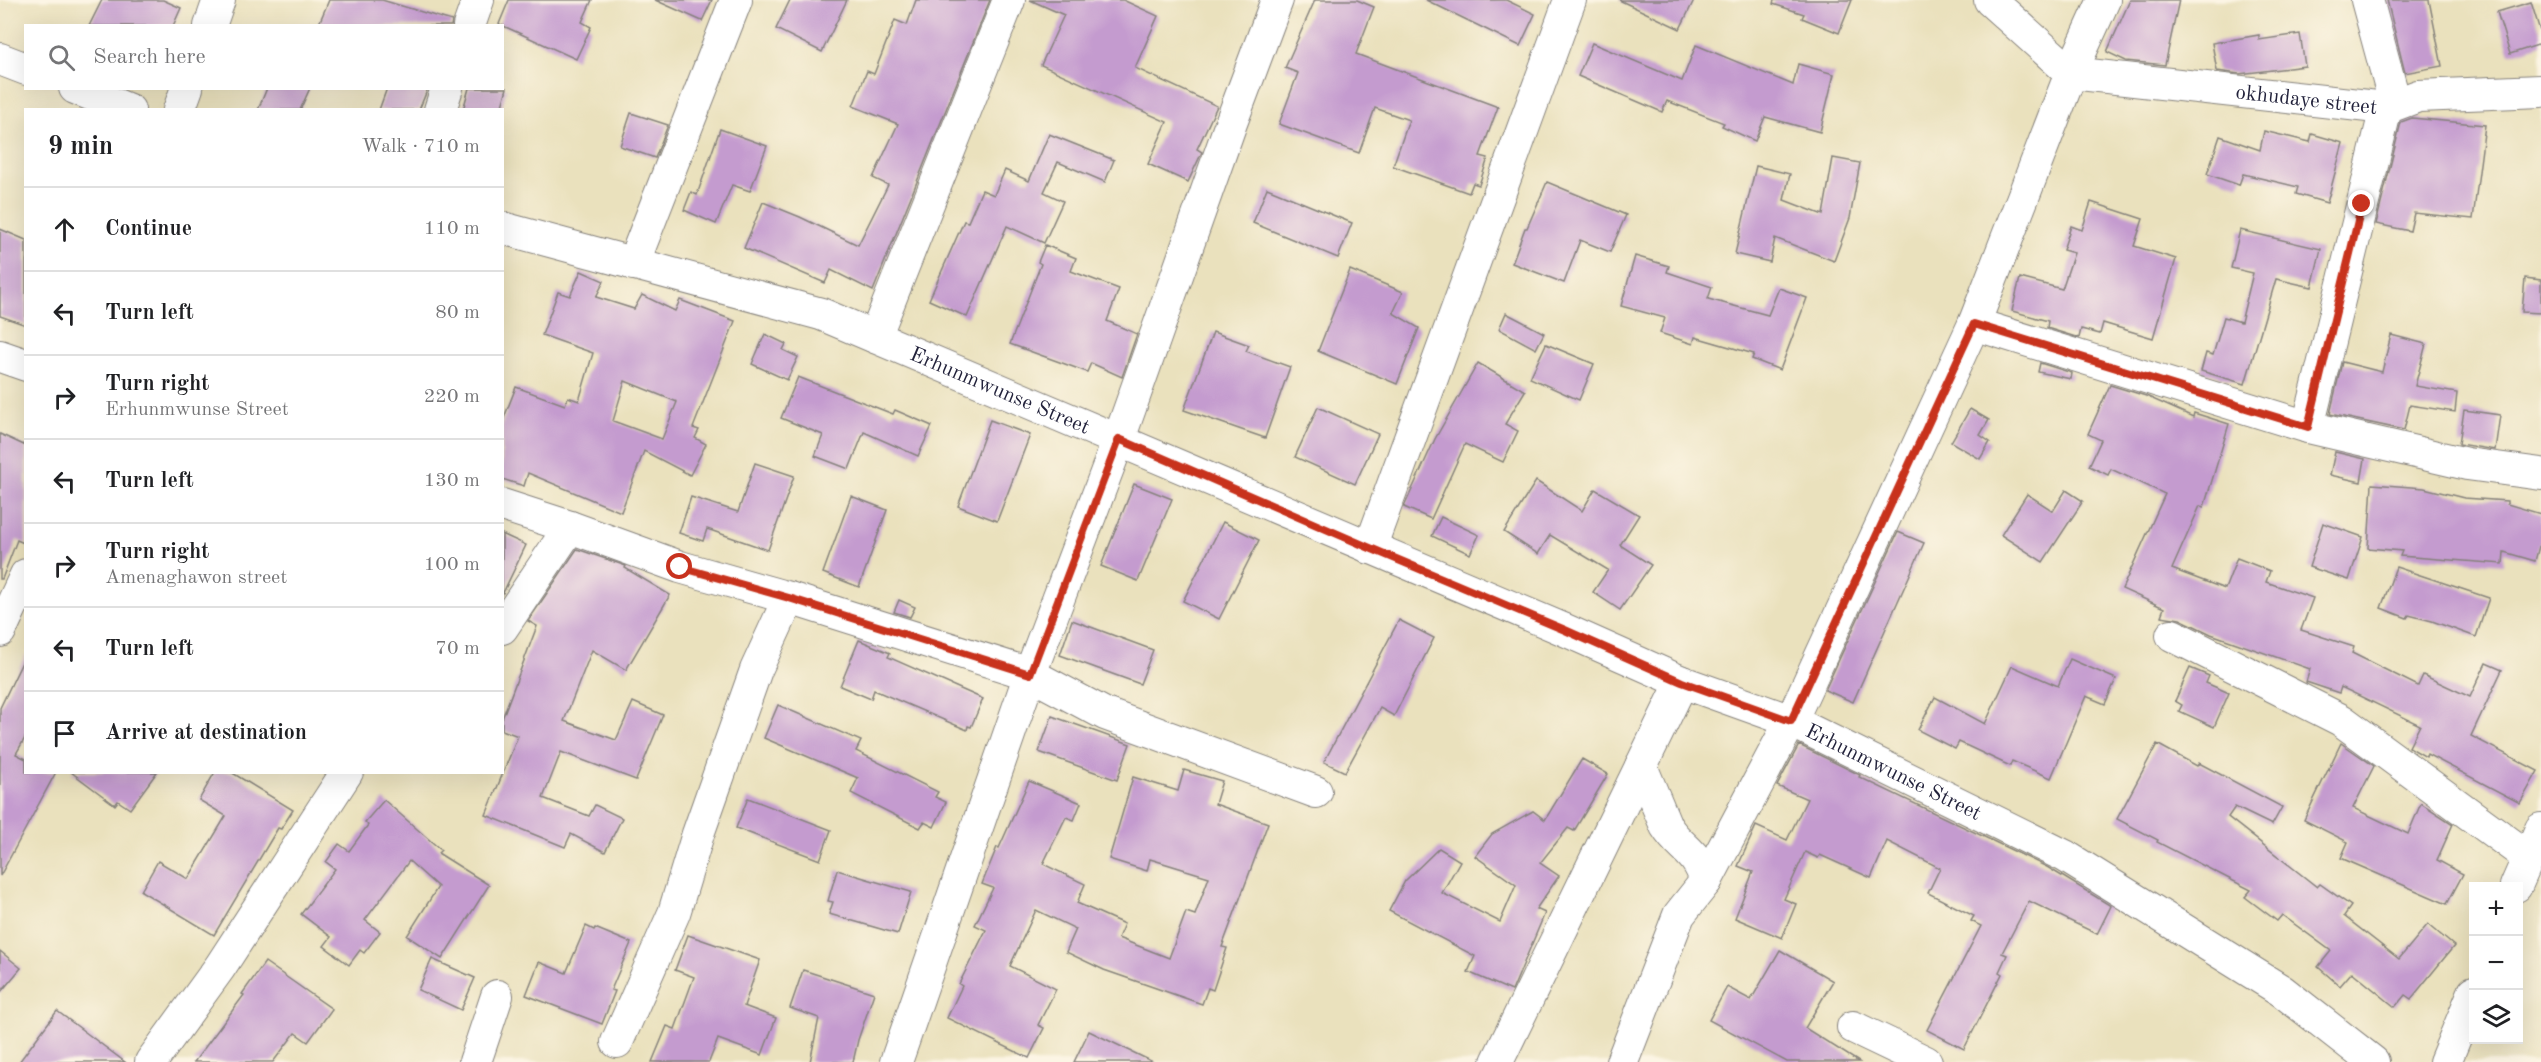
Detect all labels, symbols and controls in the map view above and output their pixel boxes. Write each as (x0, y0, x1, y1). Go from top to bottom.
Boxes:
search box (24, 24, 504, 90)
icon: search (45, 41, 78, 74)
text: Search here (93, 46, 206, 68)
street label: okhudaye street (2234, 82, 2378, 119)
text: 9 min (48, 134, 113, 160)
text: Walk · 710 m (361, 137, 480, 157)
route end (2348, 190, 2374, 216)
icon: ahead (48, 213, 81, 246)
text: Continue (105, 218, 192, 240)
text: 110 m (424, 219, 480, 239)
icon: left (48, 297, 81, 330)
text: Turn left (105, 302, 194, 324)
text: 80 m (435, 303, 480, 323)
street label: Erhunmwunse Street (907, 344, 1092, 439)
text: Turn right (105, 373, 209, 395)
icon: right (48, 381, 81, 414)
text: 220 m (424, 387, 480, 407)
text: Erhunmwunse Street (105, 400, 289, 420)
icon: left (48, 465, 81, 498)
text: Turn left (105, 470, 194, 492)
text: 130 m (424, 471, 480, 491)
text: Turn right (105, 541, 209, 563)
icon: right (48, 549, 81, 582)
route start (666, 553, 692, 579)
text: 100 m (424, 555, 480, 575)
text: Amenaghawon street (105, 568, 287, 588)
icon: left (48, 633, 81, 666)
text: Turn left (105, 638, 194, 660)
text: 70 m (435, 639, 480, 659)
icon: arrive (48, 717, 81, 750)
street label: Erhunmwunse Street (1802, 721, 1984, 825)
text: Arrive at destination (105, 722, 307, 744)
map controls (2469, 882, 2523, 1044)
button: + (2469, 882, 2523, 936)
button: − (2469, 936, 2523, 990)
button: layers (2469, 990, 2523, 1044)

